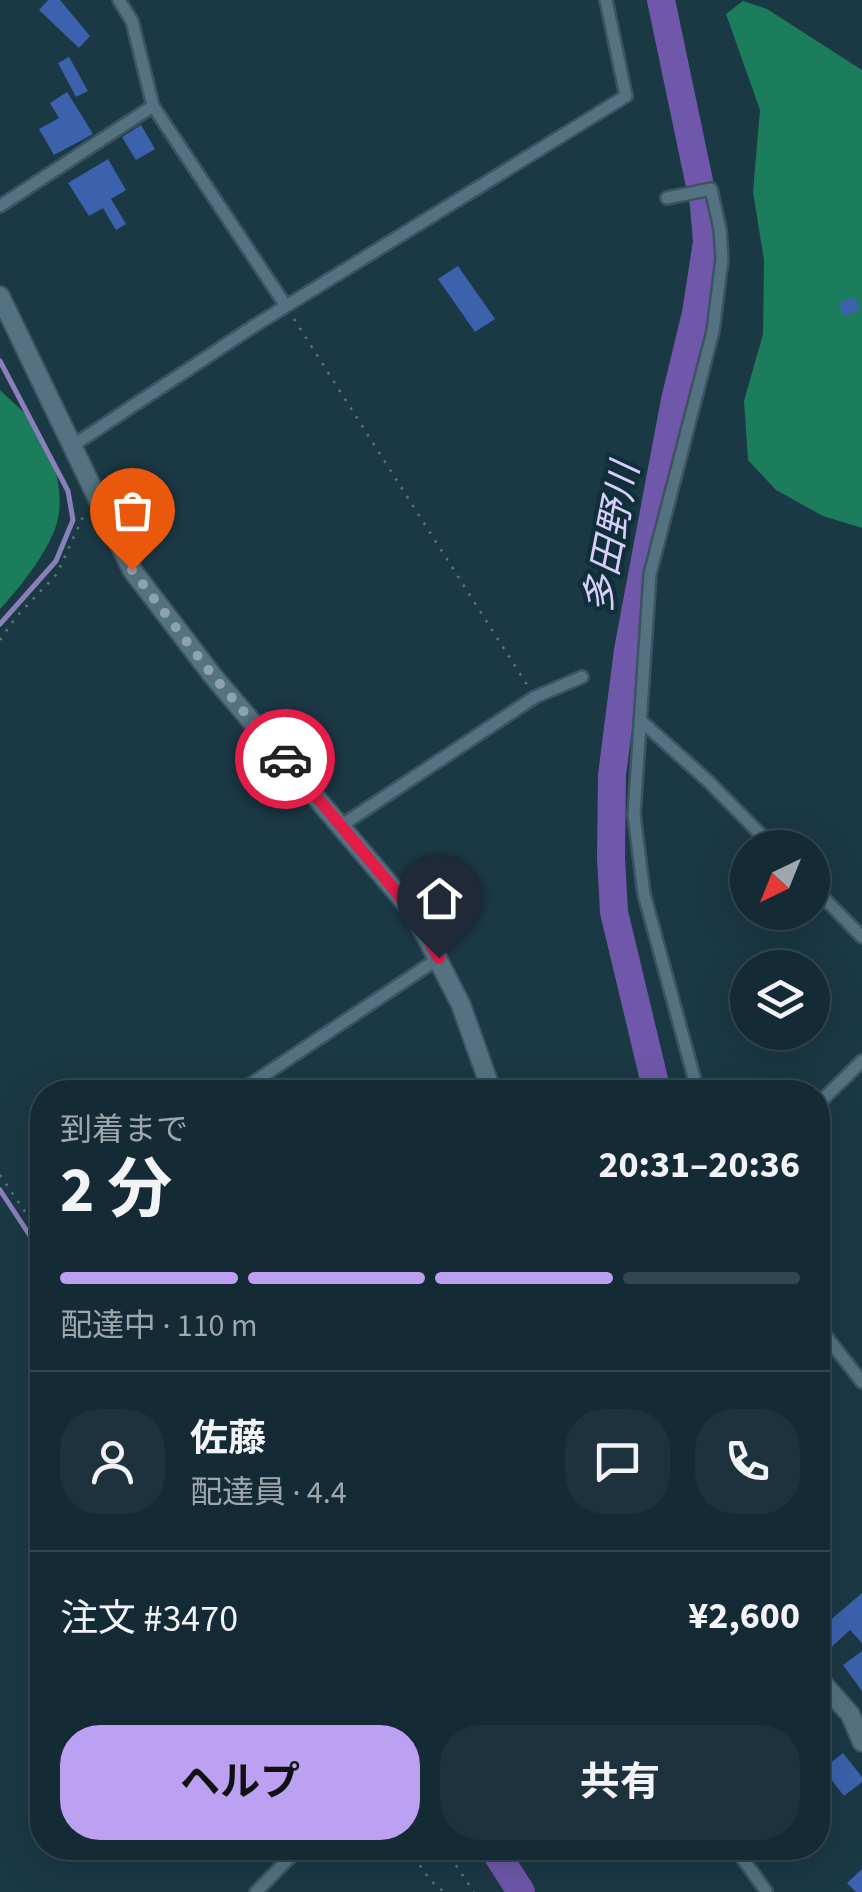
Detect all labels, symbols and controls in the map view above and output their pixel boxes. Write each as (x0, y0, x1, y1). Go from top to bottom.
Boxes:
water label: 多田野川 (571, 454, 654, 618)
pin (90, 468, 175, 571)
icon: bag (105, 483, 160, 538)
courier (235, 709, 335, 809)
icon: car (258, 732, 313, 787)
north arrow (730, 830, 830, 930)
map controls (730, 830, 830, 1050)
pin (397, 856, 482, 959)
icon: home (412, 871, 467, 926)
button: layers (730, 950, 830, 1050)
text: 到着まで (60, 1107, 188, 1153)
text: 20:31–20:36 (598, 1138, 800, 1192)
text: 2 分 (60, 1144, 172, 1237)
text: 配達中 · 110 m (60, 1303, 257, 1349)
button: person (60, 1409, 165, 1514)
button: chat (565, 1409, 670, 1514)
button: phone (695, 1409, 800, 1514)
text: 佐藤 (190, 1412, 266, 1466)
text: 配達員 · 4.4 (190, 1470, 347, 1516)
text: ¥2,600 (688, 1589, 800, 1643)
text: 注文 #3470 (60, 1592, 238, 1646)
button: ヘルプ (60, 1725, 420, 1840)
button: 共有 (440, 1725, 800, 1840)

